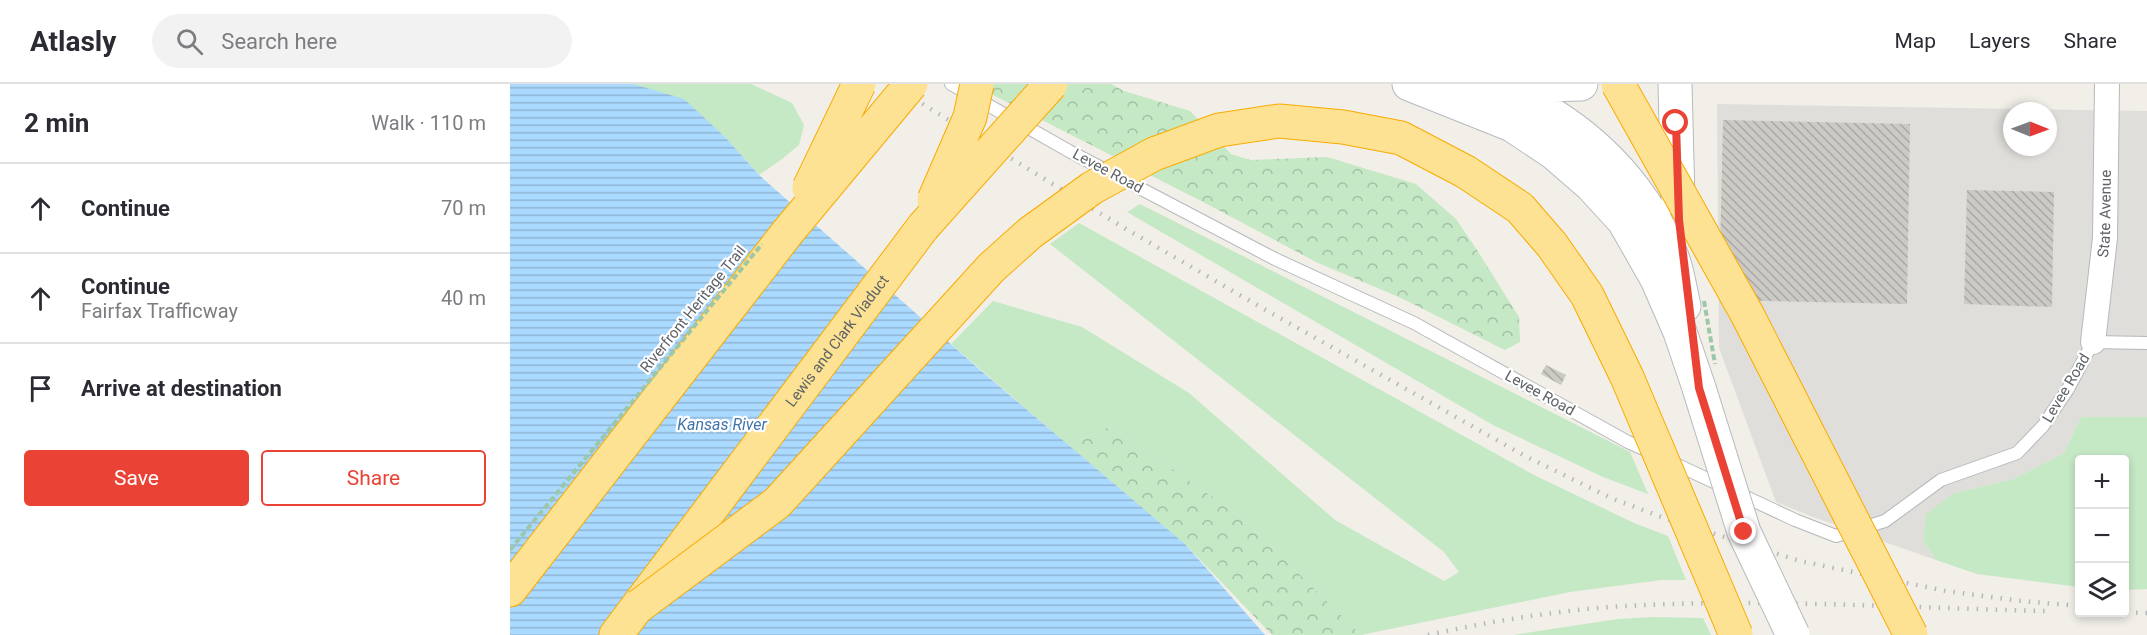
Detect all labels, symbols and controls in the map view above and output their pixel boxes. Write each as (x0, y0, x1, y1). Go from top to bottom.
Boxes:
search box (152, 14, 572, 68)
text: Atlasly (30, 25, 116, 58)
icon: search (173, 25, 206, 58)
text: Search here (221, 29, 337, 54)
text: Map (1894, 29, 1936, 53)
text: Layers (1969, 29, 2030, 53)
text: Share (2063, 29, 2117, 53)
north arrow (2003, 102, 2057, 156)
text: 2 min (24, 108, 89, 138)
route start (1662, 109, 1688, 135)
text: Walk · 110 m (371, 111, 486, 135)
street label: Levee Road (1070, 145, 1146, 197)
street label: State Avenue (2094, 170, 2115, 258)
icon: ahead (24, 192, 57, 225)
text: Continue (81, 196, 170, 221)
text: 70 m (441, 196, 486, 220)
street label: Riverfront Heritage Trail (636, 242, 750, 376)
street label: Lewis and Clark Viaduct (782, 272, 893, 410)
text: Continue (81, 274, 170, 299)
icon: ahead (24, 282, 57, 315)
text: 40 m (441, 286, 486, 310)
text: Fairfax Trafficway (81, 299, 238, 323)
street label: Levee Road (2038, 350, 2094, 426)
street label: Levee Road (1502, 366, 1578, 420)
icon: arrive (24, 372, 57, 405)
text: Arrive at destination (81, 376, 282, 401)
water label: Kansas River (677, 415, 767, 434)
button: Save (24, 450, 249, 506)
button: Share (261, 450, 486, 506)
map controls (2075, 455, 2129, 617)
button: + (2075, 455, 2129, 509)
button: − (2075, 509, 2129, 563)
route end (1730, 518, 1756, 544)
button: layers (2075, 563, 2129, 617)

